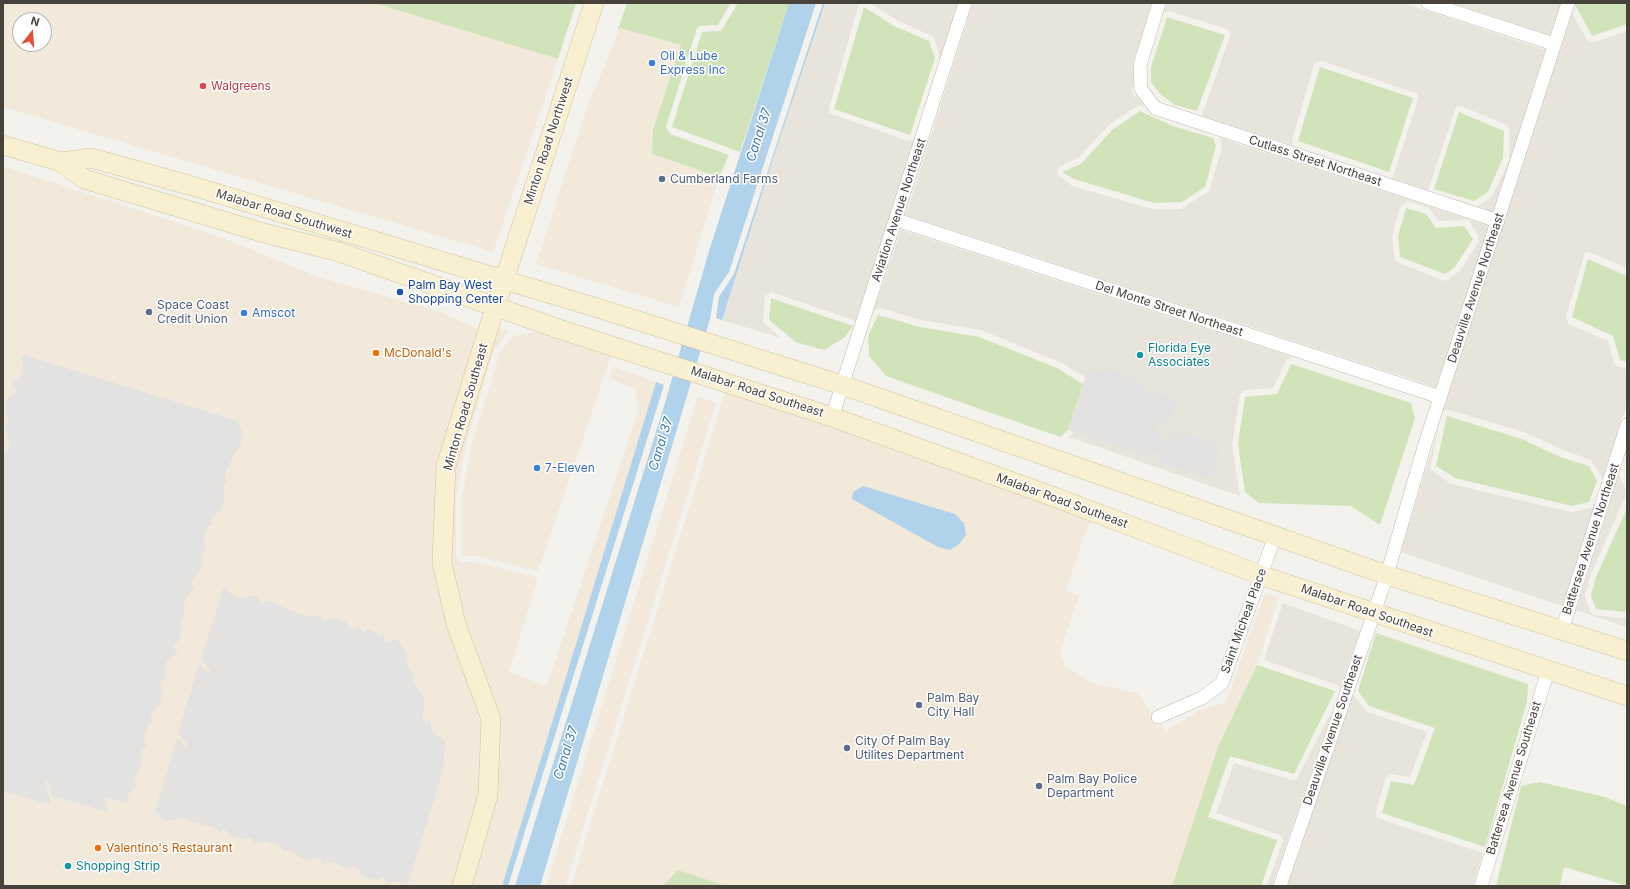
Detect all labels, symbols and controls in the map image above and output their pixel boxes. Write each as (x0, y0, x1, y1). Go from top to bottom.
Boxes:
north arrow (12, 12, 52, 52)
text: N (29, 14, 41, 29)
place label: Oil & Lube Express Inc (660, 49, 726, 77)
marker: Oil & Lube Express Inc (647, 58, 657, 68)
street label: Minton Road Northwest (522, 75, 576, 207)
place label: Walgreens (211, 79, 271, 93)
marker: Walgreens (198, 81, 208, 91)
water label: Canal 37 (743, 106, 775, 164)
street label: Cutlass Street Northeast (1247, 133, 1383, 189)
street label: Aviation Avenue Northeast (869, 136, 929, 284)
place label: Cumberland Farms (670, 172, 778, 186)
marker: Cumberland Farms (657, 174, 667, 184)
street label: Malabar Road Southwest (214, 186, 354, 242)
street label: Deauville Avenue Northeast (1445, 211, 1507, 365)
place label: Palm Bay West Shopping Center (408, 278, 504, 306)
street label: Del Monte Street Northeast (1093, 278, 1245, 340)
marker: Palm Bay West Shopping Center (395, 287, 405, 297)
place label: Space Coast Credit Union (157, 298, 229, 326)
place label: Amscot (252, 306, 295, 320)
marker: Space Coast Credit Union (144, 307, 154, 317)
marker: Amscot (239, 308, 249, 318)
place label: Florida Eye Associates (1148, 341, 1211, 369)
street label: Minton Road Southeast (441, 342, 491, 472)
place label: McDonald's (384, 346, 452, 360)
marker: McDonald's (371, 348, 381, 358)
marker: Florida Eye Associates (1135, 350, 1145, 360)
street label: Malabar Road Southeast (689, 364, 825, 420)
water label: Canal 37 (645, 415, 677, 473)
place label: 7-Eleven (545, 461, 595, 475)
street label: Battersea Avenue Northeast (1560, 461, 1622, 617)
marker: 7-Eleven (532, 463, 542, 473)
street label: Malabar Road Southeast (994, 471, 1130, 531)
street label: Saint Micheal Place (1218, 567, 1270, 675)
street label: Malabar Road Southeast (1299, 582, 1435, 640)
street label: Deauville Avenue Southeast (1300, 653, 1366, 807)
place label: Palm Bay City Hall (927, 691, 979, 719)
marker: Palm Bay City Hall (914, 700, 924, 710)
street label: Battersea Avenue Southeast (1484, 700, 1544, 856)
water label: Canal 37 (550, 724, 582, 782)
place label: City Of Palm Bay Utilites Department (855, 734, 964, 762)
marker: City Of Palm Bay Utilites Department (842, 743, 852, 753)
place label: Palm Bay Police Department (1047, 772, 1137, 800)
marker: Palm Bay Police Department (1034, 781, 1044, 791)
place label: Valentino's Restaurant (106, 841, 233, 855)
marker: Valentino's Restaurant (93, 843, 103, 853)
place label: Shopping Strip (76, 859, 160, 873)
marker: Shopping Strip (63, 861, 73, 871)

